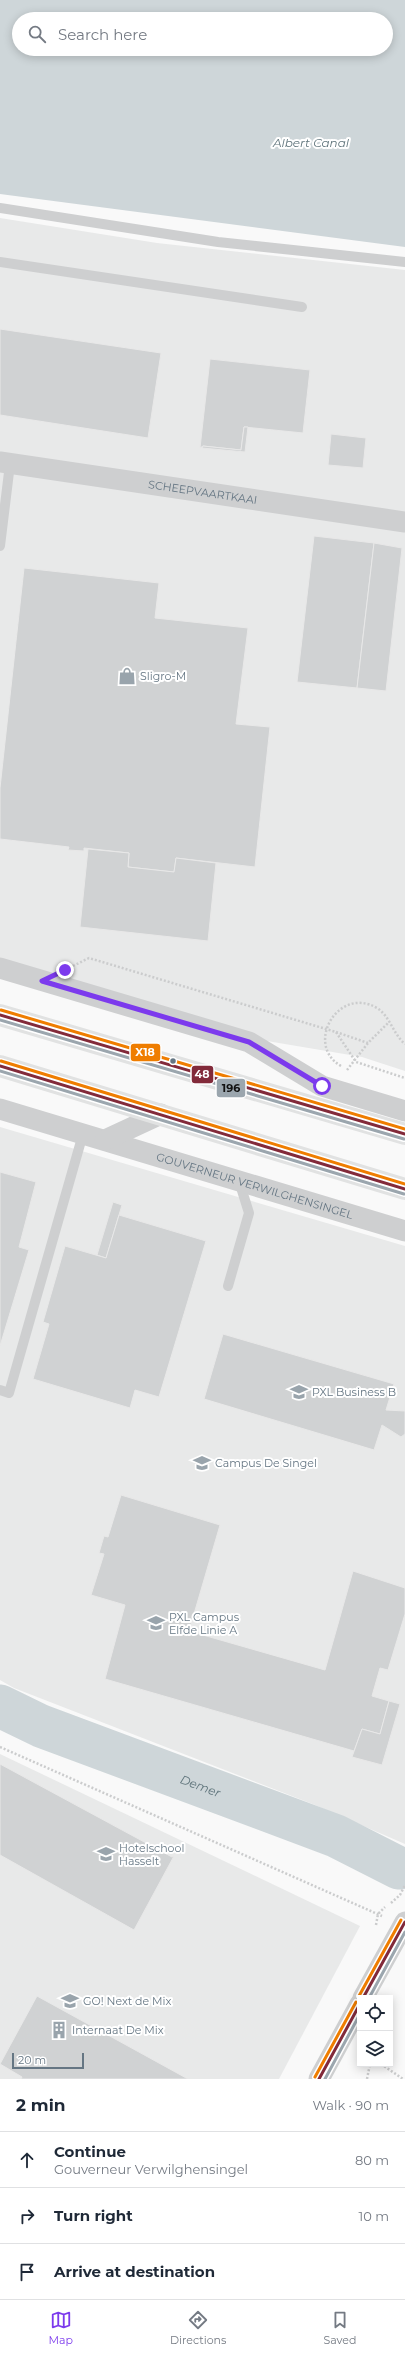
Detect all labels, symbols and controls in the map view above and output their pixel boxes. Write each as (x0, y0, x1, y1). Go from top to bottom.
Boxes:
search box (12, 12, 393, 56)
icon: search (26, 23, 48, 45)
text: Search here (58, 25, 147, 44)
water label: Albert Canal (272, 135, 350, 150)
street label: SCHEEPVAARTKAAI (147, 477, 258, 507)
shop icon: Sligro-M (117, 666, 137, 686)
place label: Sligro-M (140, 669, 186, 683)
route end (56, 961, 74, 979)
line badge: X18 (130, 1043, 161, 1062)
text: X18 (135, 1045, 155, 1059)
unlabelled marker (168, 1056, 178, 1066)
line badge: 48 (191, 1065, 214, 1084)
text: 48 (195, 1067, 209, 1081)
route start (313, 1077, 331, 1095)
line badge: 196 (216, 1078, 246, 1098)
text: 196 (222, 1081, 240, 1095)
street label: GOUVERNEUR VERWILGHENSINGEL (155, 1149, 355, 1222)
school or university icon: PXL Business B (289, 1382, 309, 1402)
place label: PXL Business B (312, 1385, 396, 1399)
school or university icon: Campus De Singel (192, 1453, 212, 1473)
place label: Campus De Singel (215, 1456, 317, 1470)
place label: PXL Campus Elfde Linie A (169, 1610, 240, 1637)
school or university icon: PXL Campus Elfde Linie A (146, 1613, 166, 1633)
water label: Demer (178, 1771, 223, 1800)
place label: Hotelschool Hasselt (119, 1841, 184, 1868)
school or university icon: Hotelschool Hasselt (96, 1844, 116, 1864)
school or university icon: GO! Next de Mix (60, 1991, 80, 2011)
place label: GO! Next de Mix (83, 1994, 172, 2008)
map controls (357, 1995, 393, 2067)
button: locate (357, 1995, 393, 2031)
building icon: Internaat De Mix (49, 2020, 69, 2040)
place label: Internaat De Mix (72, 2023, 164, 2037)
button: layers (357, 2031, 393, 2067)
scale bar (12, 2051, 84, 2070)
text: 20 m (18, 2053, 46, 2067)
text: 2 min (16, 2095, 66, 2115)
text: Walk · 90 m (313, 2097, 389, 2113)
text: Continue (54, 2142, 126, 2161)
icon: ahead (16, 2149, 38, 2171)
text: 80 m (355, 2152, 389, 2168)
text: Gouverneur Verwilghensingel (54, 2161, 248, 2177)
icon: right (16, 2205, 38, 2227)
text: Turn right (54, 2206, 133, 2225)
text: 10 m (359, 2208, 389, 2224)
icon: arrive (16, 2261, 38, 2283)
text: Arrive at destination (54, 2262, 215, 2281)
tab: Map (49, 2309, 73, 2347)
tab: Directions (170, 2309, 226, 2347)
tab: Saved (323, 2309, 356, 2347)

